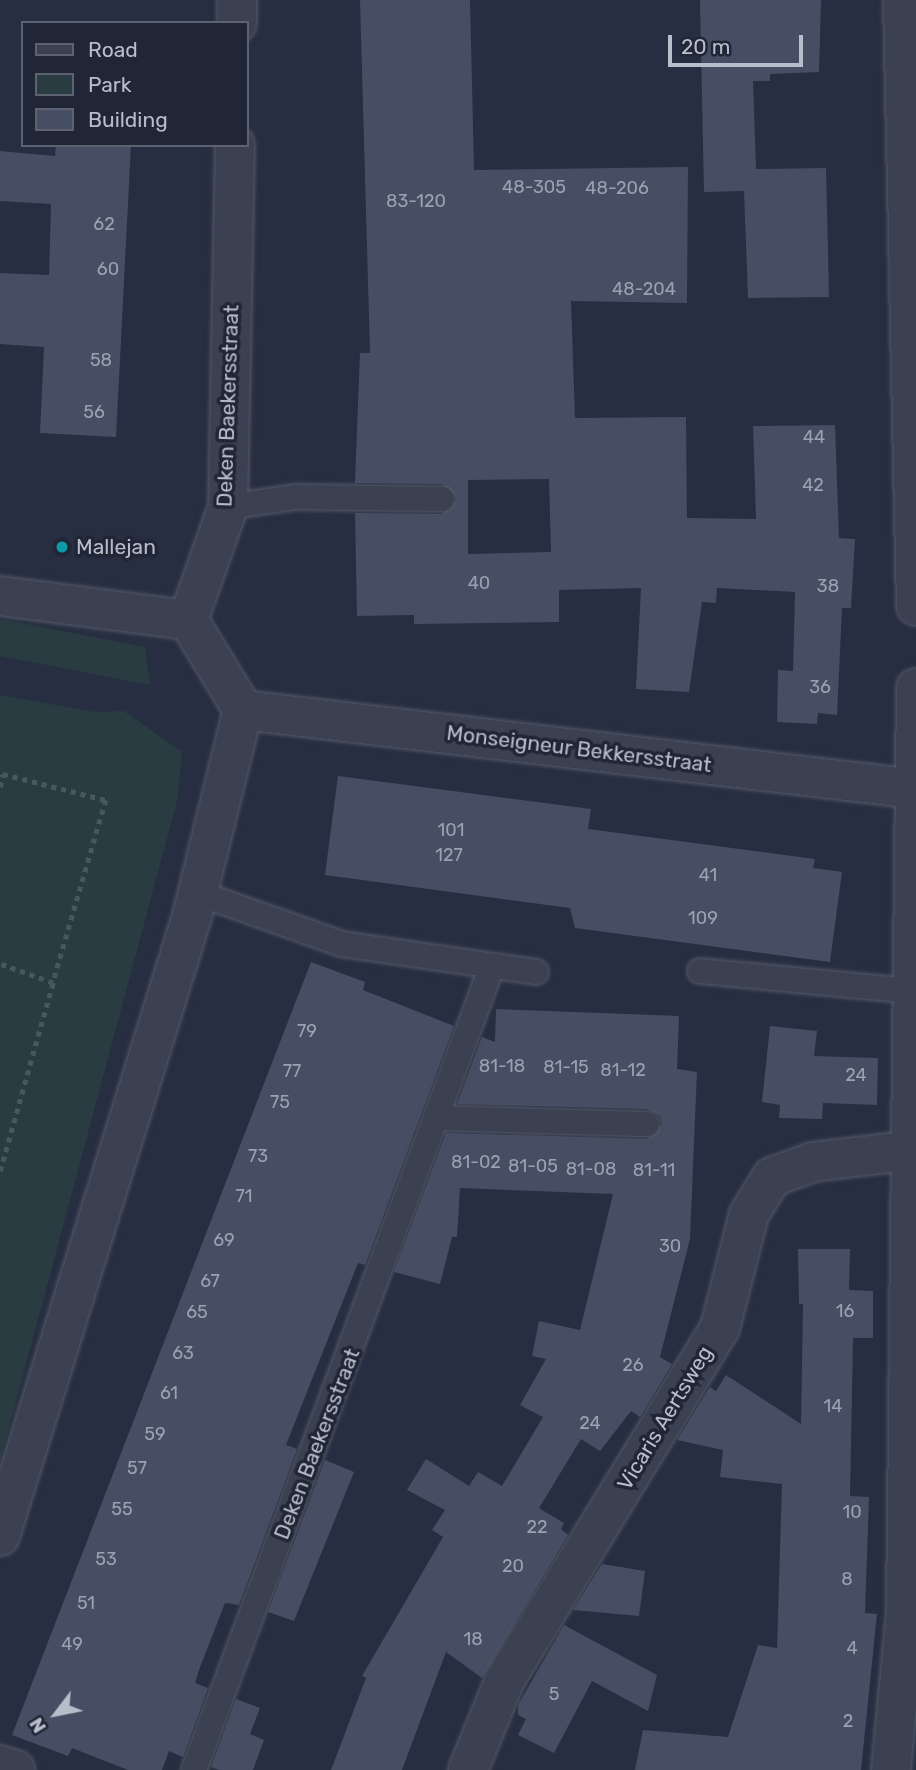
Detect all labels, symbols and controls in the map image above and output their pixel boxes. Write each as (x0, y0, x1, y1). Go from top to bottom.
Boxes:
legend (21, 21, 248, 147)
scale bar (671, 21, 806, 65)
text: 20 m (681, 34, 730, 59)
text: Road (88, 37, 138, 62)
text: Park (88, 72, 132, 97)
text: Building (88, 107, 168, 132)
house number: 48-305 (502, 176, 566, 198)
house number: 48-206 (585, 177, 649, 199)
house number: 83-120 (386, 190, 446, 212)
house number: 62 (93, 213, 115, 235)
house number: 60 (97, 258, 119, 280)
house number: 48-204 (612, 278, 676, 300)
street label: Deken Baekersstraat (212, 304, 244, 508)
house number: 58 (90, 349, 112, 371)
house number: 56 (83, 401, 105, 423)
house number: 44 (803, 426, 825, 448)
house number: 42 (802, 474, 824, 496)
place label: Mallejan (76, 534, 156, 560)
marker: Mallejan (54, 539, 70, 555)
house number: 40 (468, 572, 490, 594)
house number: 38 (817, 575, 839, 597)
house number: 36 (809, 676, 831, 698)
street label: Monseigneur Bekkersstraat (445, 720, 713, 778)
house number: 101 (438, 819, 464, 841)
house number: 127 (435, 844, 463, 866)
house number: 41 (699, 864, 717, 886)
house number: 109 (688, 907, 718, 929)
house number: 79 (297, 1020, 317, 1042)
house number: 81-18 (479, 1055, 525, 1077)
house number: 81-15 (543, 1056, 589, 1078)
house number: 81-12 (600, 1059, 646, 1081)
house number: 77 (283, 1060, 301, 1082)
house number: 24 (845, 1064, 867, 1086)
house number: 75 (270, 1091, 290, 1113)
house number: 73 (248, 1145, 268, 1167)
house number: 81-02 (451, 1151, 501, 1173)
house number: 81-05 (508, 1155, 558, 1177)
house number: 81-08 (566, 1158, 616, 1180)
house number: 81-11 (633, 1159, 675, 1181)
house number: 71 (236, 1185, 252, 1207)
house number: 69 (213, 1229, 235, 1251)
house number: 30 (659, 1235, 681, 1257)
house number: 67 (200, 1270, 220, 1292)
house number: 16 (836, 1300, 854, 1322)
house number: 65 (186, 1301, 208, 1323)
street label: Vicaris Aertsweg (612, 1341, 718, 1495)
house number: 63 (172, 1342, 194, 1364)
street label: Deken Baekersstraat (269, 1345, 365, 1543)
house number: 26 (622, 1354, 644, 1376)
house number: 61 (160, 1382, 178, 1404)
house number: 14 (824, 1395, 842, 1417)
house number: 24 (579, 1412, 601, 1434)
house number: 59 (144, 1423, 166, 1445)
house number: 57 (127, 1457, 147, 1479)
house number: 55 (111, 1498, 133, 1520)
house number: 10 (842, 1501, 862, 1523)
house number: 22 (526, 1516, 548, 1538)
house number: 53 (95, 1548, 117, 1570)
house number: 20 (502, 1555, 524, 1577)
house number: 8 (841, 1568, 853, 1590)
house number: 51 (77, 1592, 95, 1614)
house number: 18 (463, 1628, 483, 1650)
house number: 49 (61, 1633, 83, 1655)
house number: 4 (846, 1637, 858, 1659)
north arrow (21, 1679, 91, 1749)
house number: 5 (549, 1683, 559, 1705)
house number: 2 (843, 1710, 853, 1732)
text: N (24, 1714, 51, 1737)

